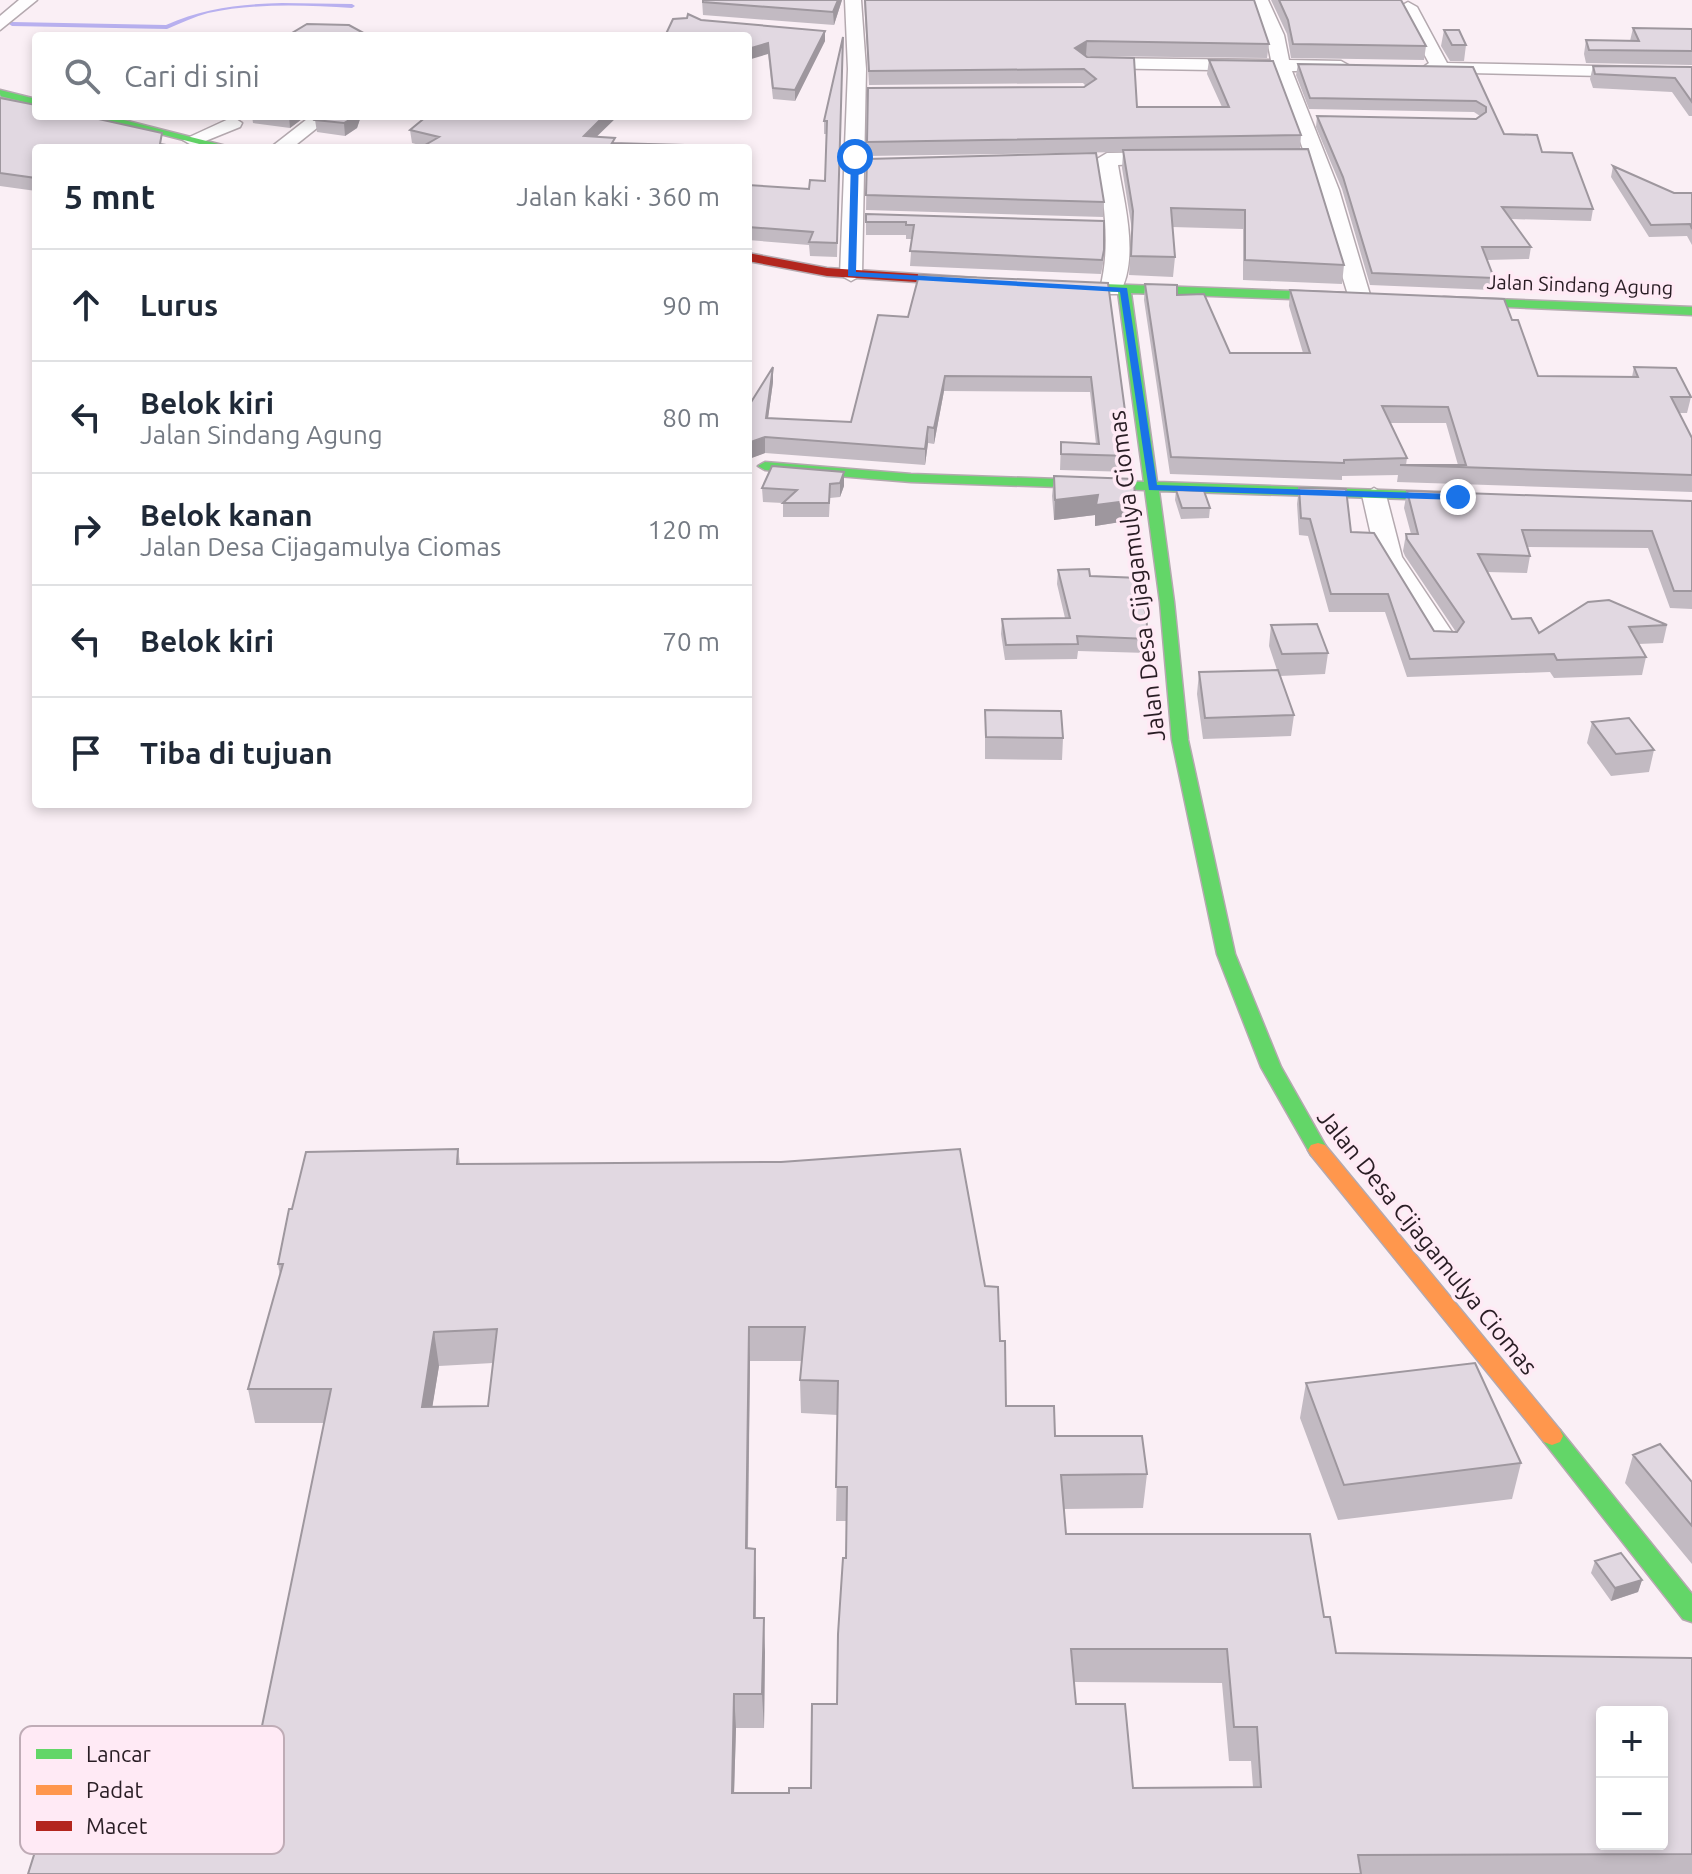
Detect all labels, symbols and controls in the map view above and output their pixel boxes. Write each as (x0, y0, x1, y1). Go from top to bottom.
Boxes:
search box (32, 32, 752, 120)
icon: search (60, 54, 104, 98)
text: Cari di sini (124, 59, 260, 93)
route start (837, 139, 873, 175)
text: 5 mnt (64, 177, 155, 215)
text: Jalan kaki · 360 m (516, 182, 720, 211)
street label: Jalan Sindang Agung (1486, 270, 1674, 299)
icon: ahead (64, 283, 108, 327)
text: Lurus (140, 288, 218, 322)
text: 90 m (662, 291, 720, 320)
text: Belok kiri (140, 386, 274, 420)
icon: left (64, 395, 108, 439)
text: 80 m (662, 403, 720, 432)
street label: Jalan Desa Cijagamulya Ciomas (1103, 409, 1170, 743)
text: Jalan Sindang Agung (140, 420, 383, 449)
route end (1440, 479, 1476, 515)
text: Belok kanan (140, 498, 313, 532)
icon: right (64, 507, 108, 551)
text: 120 m (648, 515, 720, 544)
text: Jalan Desa Cijagamulya Ciomas (140, 532, 501, 561)
icon: left (64, 619, 108, 663)
text: Belok kiri (140, 624, 274, 658)
text: 70 m (662, 627, 720, 656)
icon: arrive (64, 731, 108, 775)
text: Tiba di tujuan (140, 736, 333, 770)
street label: Jalan Desa Cijagamulya Ciomas (1312, 1104, 1543, 1380)
map controls (1596, 1706, 1668, 1850)
button: + (1596, 1706, 1668, 1778)
legend (20, 1726, 284, 1854)
text: Lancar (86, 1741, 152, 1766)
text: Padat (86, 1777, 143, 1802)
button: − (1596, 1778, 1668, 1850)
text: Macet (86, 1813, 148, 1838)

